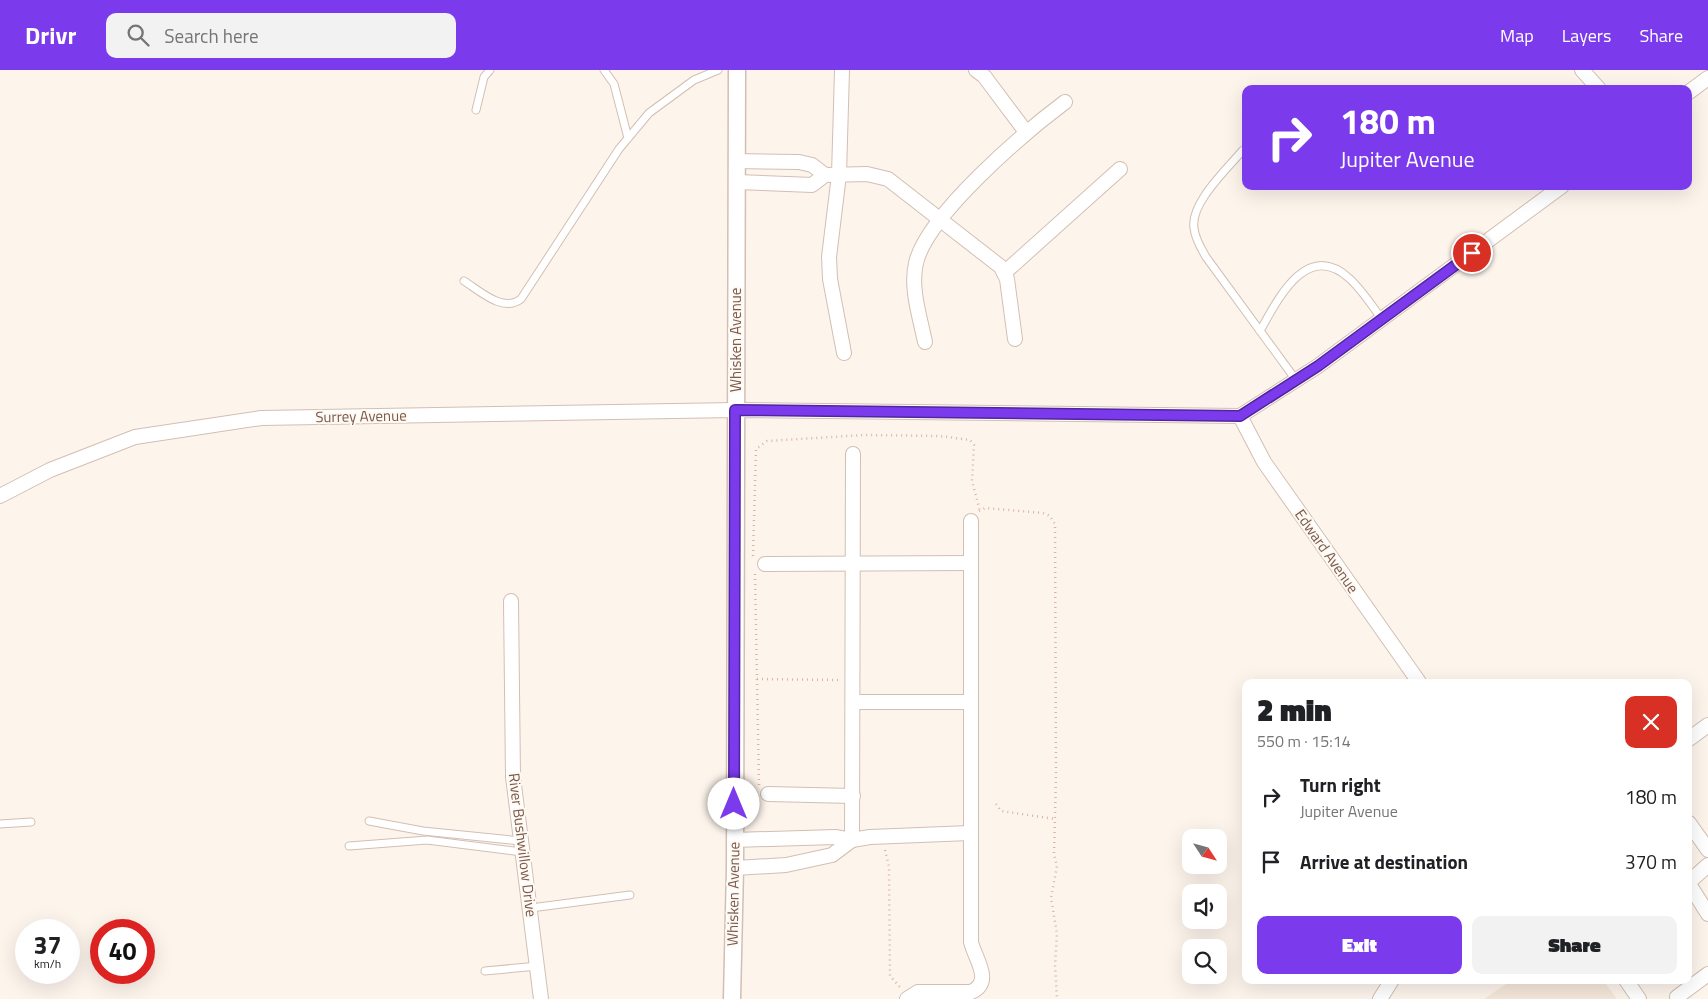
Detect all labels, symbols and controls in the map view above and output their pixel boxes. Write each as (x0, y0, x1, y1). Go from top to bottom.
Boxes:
search box (106, 13, 456, 58)
text: Drivr (25, 17, 76, 53)
icon: search (124, 21, 152, 49)
text: Search here (164, 21, 259, 50)
text: Map (1500, 22, 1534, 49)
text: Layers (1562, 22, 1611, 49)
text: Share (1639, 22, 1683, 49)
text: 180 m (1340, 94, 1436, 148)
icon: right (1257, 105, 1322, 170)
text: Jupiter Avenue (1340, 142, 1475, 176)
pin (1451, 232, 1493, 274)
icon: arrive (1458, 239, 1486, 267)
street label: Whisken Avenue (724, 288, 747, 392)
street label: Surrey Avenue (315, 404, 407, 428)
street label: Edward Avenue (1289, 504, 1365, 598)
text: 2 min (1257, 687, 1332, 733)
button: close (1625, 696, 1677, 748)
text: 550 m · 15:14 (1257, 729, 1351, 753)
text: Turn right (1300, 770, 1381, 799)
street label: River Bushwillow Drive (503, 772, 543, 918)
position arrow (707, 777, 759, 829)
text: 180 m (1625, 782, 1677, 811)
icon: right (1257, 783, 1285, 811)
text: Jupiter Avenue (1300, 799, 1398, 823)
north arrow (1182, 829, 1228, 874)
map controls (1182, 829, 1227, 984)
street label: Whisken Avenue (721, 842, 745, 946)
text: Arrive at destination (1300, 847, 1468, 876)
text: 370 m (1625, 847, 1677, 876)
icon: arrive (1257, 848, 1285, 876)
button: sound (1182, 884, 1227, 929)
button: Exit (1257, 916, 1462, 974)
button: Share (1472, 916, 1677, 974)
speed limit sign: 40 (90, 919, 155, 984)
text: 37 (33, 926, 62, 964)
button: search (1182, 939, 1227, 984)
text: km/h (34, 954, 61, 973)

